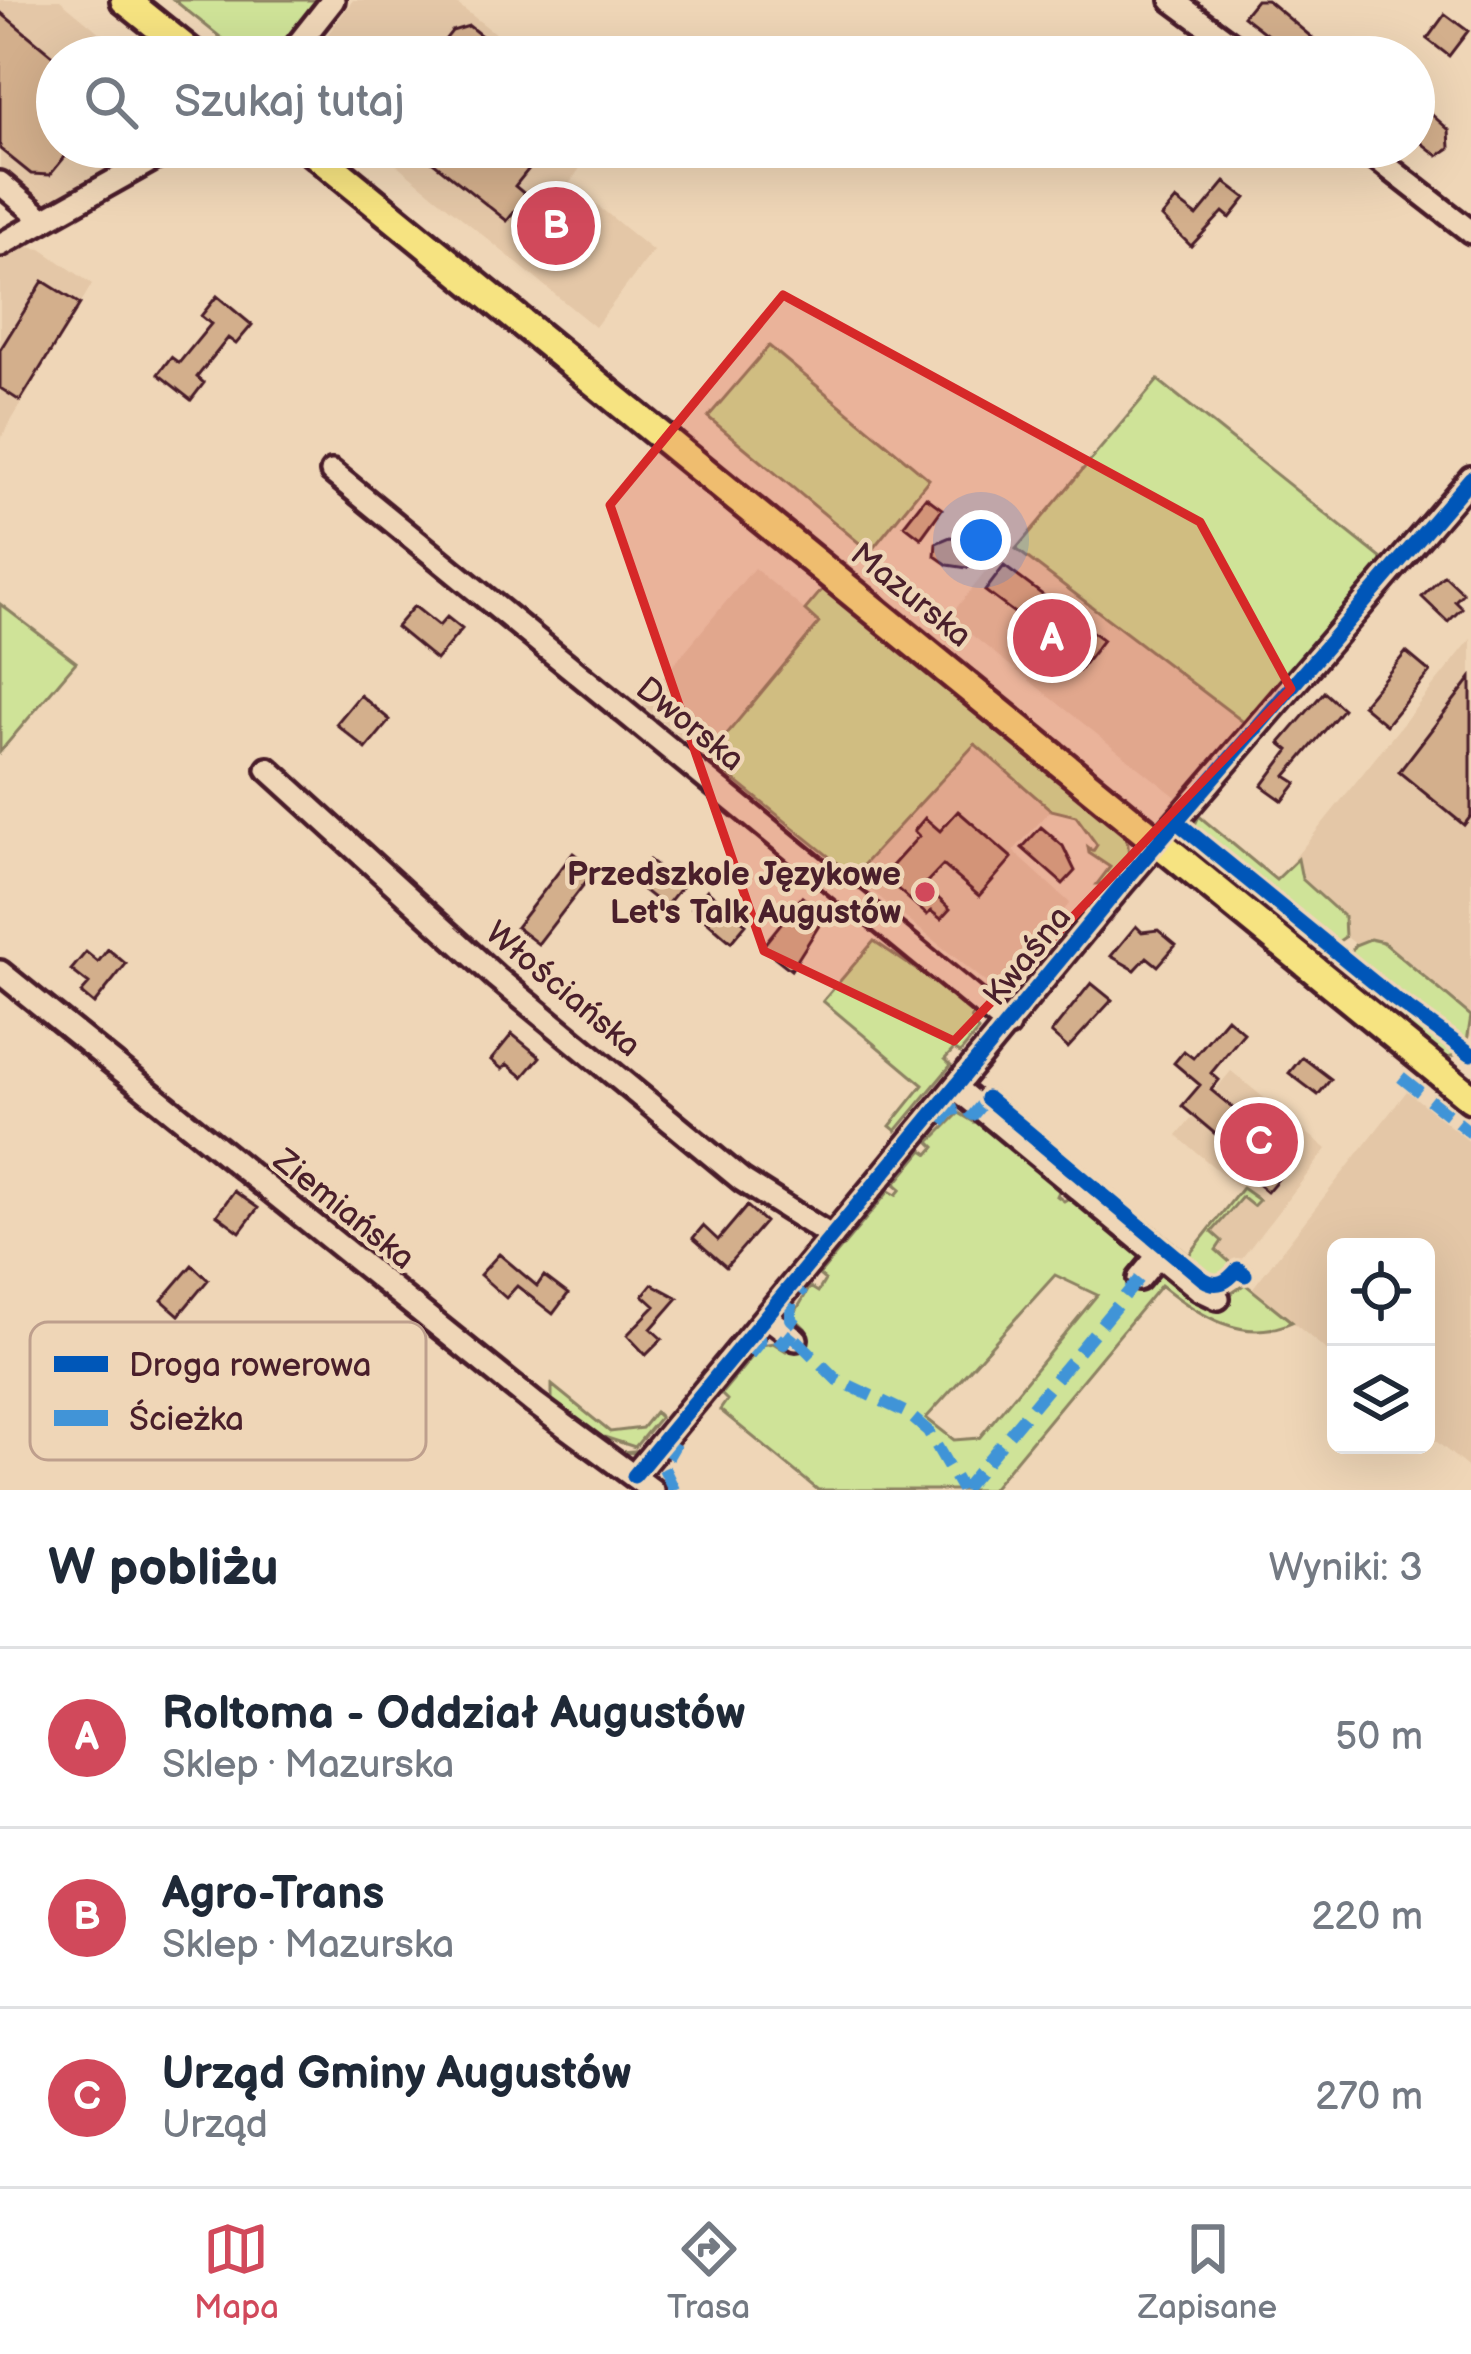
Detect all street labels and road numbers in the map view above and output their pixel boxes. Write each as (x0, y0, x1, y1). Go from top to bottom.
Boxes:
street label: Mazurska (842, 535, 979, 656)
street label: Dworska (628, 669, 752, 780)
street label: Kwaśna (975, 898, 1080, 1014)
street label: Włościańska (477, 913, 648, 1066)
street label: Ziemiańska (264, 1140, 422, 1279)

